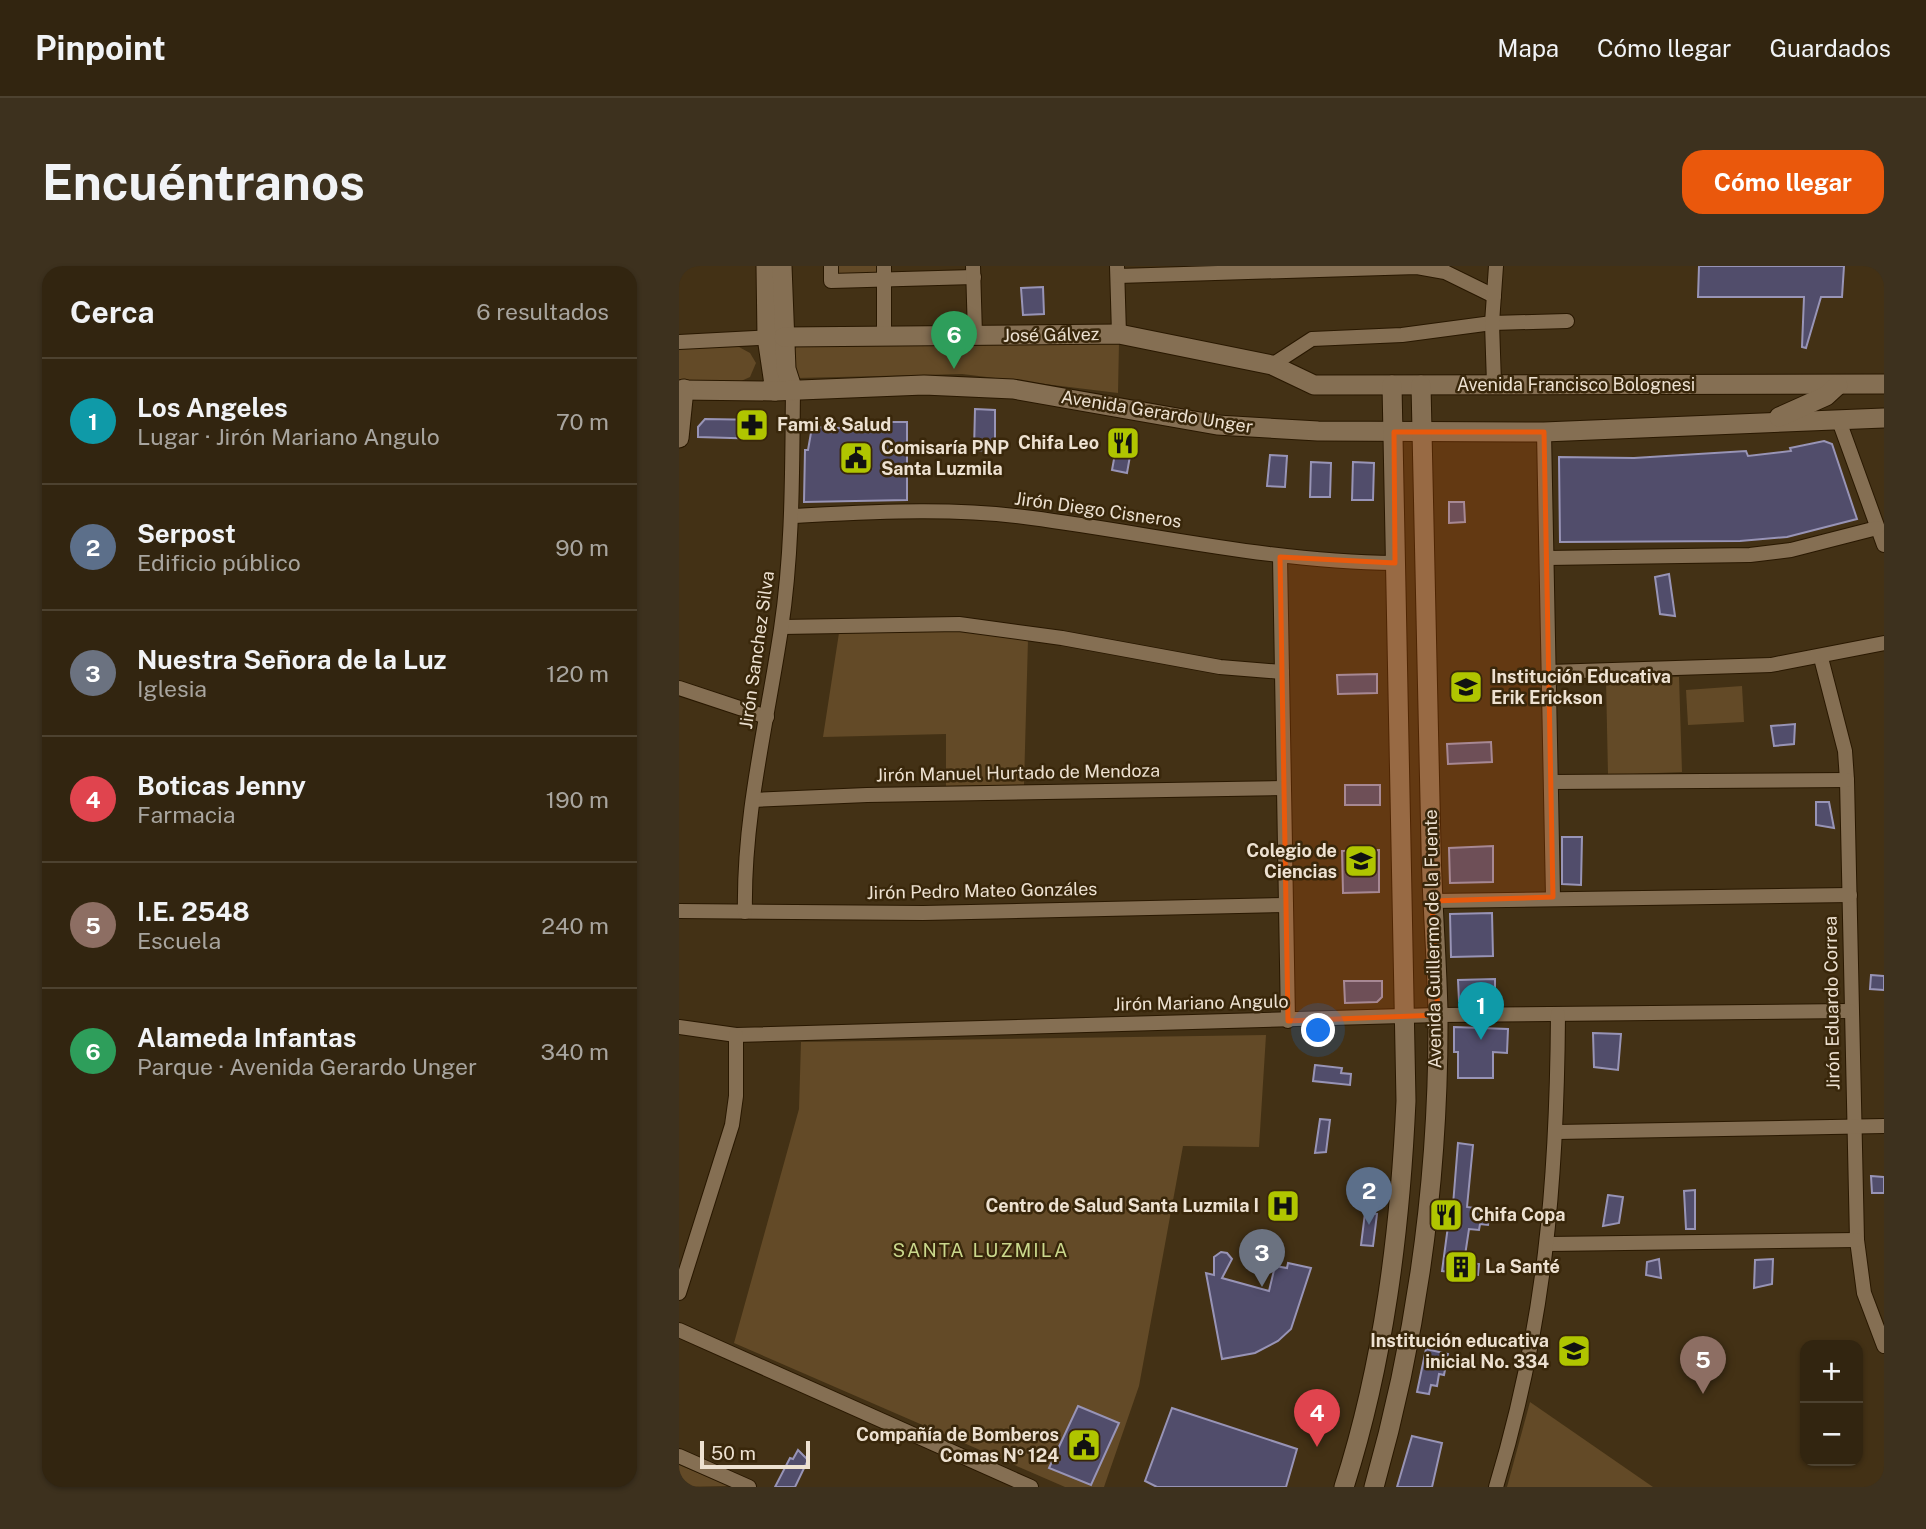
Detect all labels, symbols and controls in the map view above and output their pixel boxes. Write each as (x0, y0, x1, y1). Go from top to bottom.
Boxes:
text: Pinpoint (35, 29, 166, 67)
text: Mapa (1497, 34, 1559, 62)
text: Cómo llegar (1597, 34, 1731, 62)
text: Guardados (1769, 34, 1891, 62)
button: Cómo llegar (1682, 150, 1884, 214)
text: Encuéntranos (42, 153, 365, 211)
text: Cerca (70, 294, 155, 330)
text: 6 resultados (476, 298, 609, 325)
pin: 6 (931, 311, 977, 369)
street label: José Gálvez (1003, 323, 1099, 346)
street label: Avenida Francisco Bolognesi (1457, 374, 1695, 395)
street label: Avenida Gerardo Unger (1060, 386, 1255, 437)
text: Los Angeles (137, 392, 288, 423)
pharmacy icon: Fami & Salud (733, 406, 771, 444)
text: 1 (88, 408, 98, 435)
text: 70 m (556, 408, 609, 435)
place label: Fami & Salud (777, 414, 891, 435)
text: Lugar · Jirón Mariano Angulo (137, 423, 440, 450)
restaurant icon: Chifa Leo (1104, 424, 1142, 462)
place label: Chifa Leo (1018, 432, 1099, 453)
place label: Comisaría PNP Santa Luzmila (881, 437, 1009, 479)
public building icon: Comisaría PNP Santa Luzmila (837, 439, 875, 477)
street label: Jirón Diego Cisneros (1013, 487, 1183, 532)
text: Serpost (137, 518, 236, 549)
text: 2 (86, 534, 100, 561)
text: 90 m (555, 534, 609, 561)
text: Edificio público (137, 549, 301, 576)
street label: Jirón Sanchez Silva (735, 570, 778, 730)
text: Nuestra Señora de la Luz (137, 644, 447, 675)
text: 3 (85, 660, 101, 687)
text: 120 m (546, 660, 609, 687)
place label: Institución Educativa Erik Erickson (1491, 666, 1671, 708)
school or university icon: Institución Educativa Erik Erickson (1447, 668, 1485, 706)
text: Iglesia (137, 675, 207, 702)
street label: Jirón Manuel Hurtado de Mendoza (876, 760, 1160, 785)
text: Boticas Jenny (137, 770, 306, 801)
text: 4 (85, 786, 101, 813)
text: 190 m (546, 786, 609, 813)
text: Farmacia (137, 801, 235, 828)
street label: Avenida Guillermo de la Fuente (1420, 809, 1445, 1069)
place label: Colegio de Ciencias (1246, 840, 1337, 882)
school or university icon: Colegio de Ciencias (1342, 842, 1380, 880)
street label: Jirón Pedro Mateo Gonzáles (867, 878, 1097, 903)
text: I.E. 2548 (137, 896, 250, 927)
text: 5 (85, 912, 101, 939)
text: 240 m (541, 912, 609, 939)
street label: Jirón Eduardo Correa (1819, 916, 1844, 1090)
text: Escuela (137, 927, 221, 954)
pin: 1 (1458, 982, 1504, 1040)
street label: Jirón Mariano Angulo (1113, 990, 1289, 1015)
your location (1301, 1013, 1335, 1047)
text: Alameda Infantas (137, 1022, 356, 1053)
text: 6 (85, 1038, 101, 1065)
text: 340 m (541, 1038, 609, 1065)
text: Parque · Avenida Gerardo Unger (137, 1053, 477, 1080)
pin: 2 (1346, 1167, 1392, 1225)
hospital icon: Centro de Salud Santa Luzmila I (1264, 1187, 1302, 1225)
place label: Centro de Salud Santa Luzmila I (985, 1195, 1259, 1216)
restaurant icon: Chifa Copa (1427, 1196, 1465, 1234)
place label: Chifa Copa (1471, 1204, 1565, 1225)
pin: 3 (1239, 1229, 1285, 1287)
district label: SANTA LUZMILA (893, 1239, 1069, 1261)
building icon: La Santé (1442, 1248, 1480, 1286)
place label: La Santé (1485, 1256, 1560, 1277)
place label: Institución educativa inicial No. 334 (1370, 1330, 1549, 1372)
school or university icon: Institución educativa inicial No. 334 (1555, 1332, 1593, 1370)
pin: 5 (1680, 1336, 1726, 1394)
map controls (1800, 1340, 1863, 1466)
button: + (1800, 1340, 1863, 1403)
pin: 4 (1294, 1389, 1340, 1447)
button: − (1800, 1403, 1863, 1466)
place label: Compañía de Bomberos Comas Nº 124 (856, 1424, 1059, 1466)
public building icon: Compañía de Bomberos Comas Nº 124 (1065, 1426, 1103, 1464)
scale bar (700, 1438, 810, 1470)
text: 50 m (711, 1442, 756, 1464)

